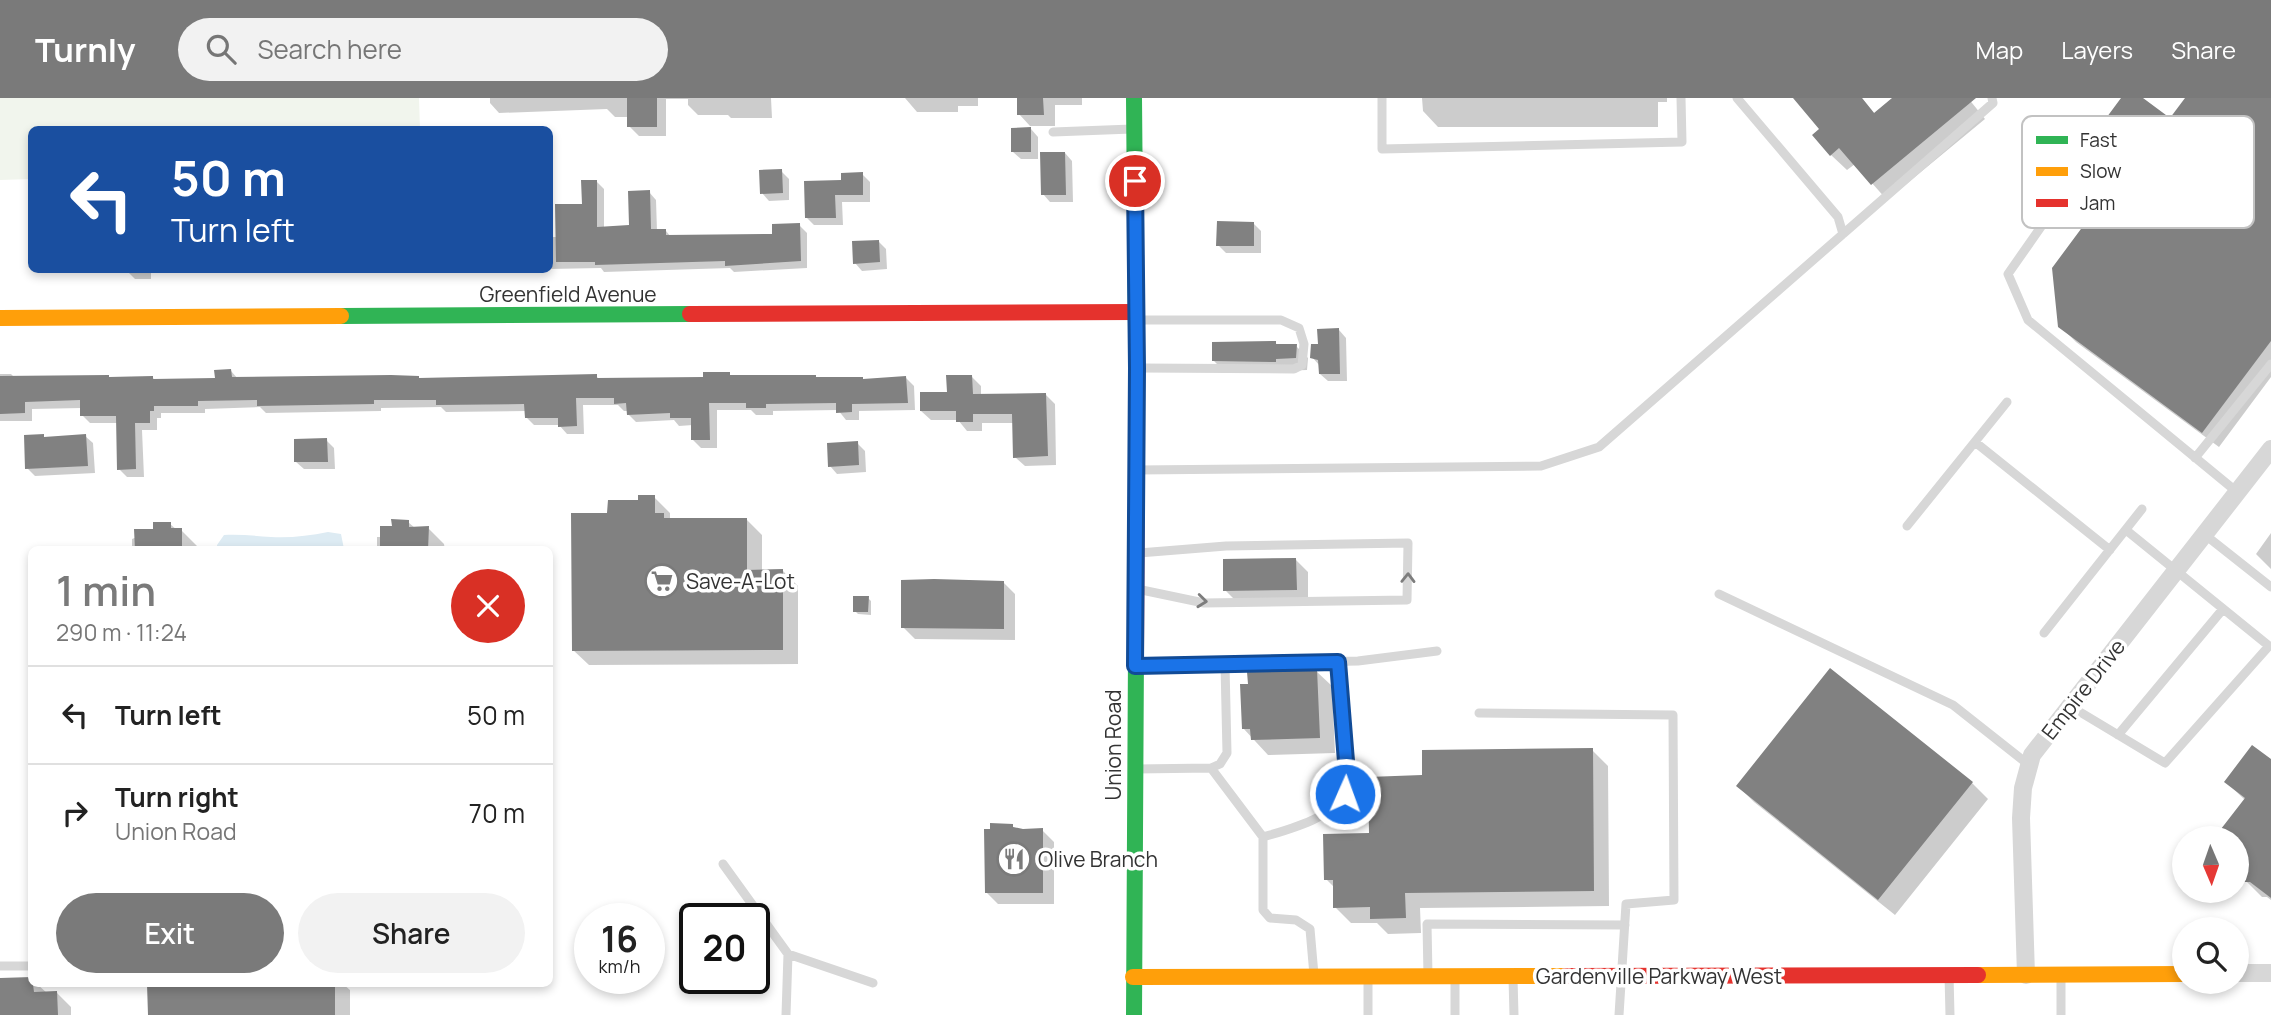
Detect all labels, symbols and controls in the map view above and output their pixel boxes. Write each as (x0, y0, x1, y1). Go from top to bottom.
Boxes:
search box (178, 18, 668, 81)
text: Turnly (35, 27, 136, 72)
icon: search (202, 30, 240, 68)
text: Search here (258, 31, 402, 67)
text: Map (1976, 33, 2023, 66)
text: Layers (2061, 33, 2133, 66)
text: Share (2171, 33, 2236, 66)
legend (2022, 116, 2254, 228)
text: Fast (2080, 127, 2117, 153)
text: 50 m (171, 144, 286, 211)
pin (1105, 151, 1165, 211)
icon: left (56, 154, 147, 245)
text: Slow (2080, 158, 2122, 184)
icon: arrive (1116, 162, 1154, 200)
text: Jam (2080, 190, 2115, 216)
text: Turn left (171, 208, 295, 252)
street label: Greenfield Avenue (479, 280, 657, 308)
text: 1 min (56, 561, 156, 619)
supermarket icon: Save-A-Lot (643, 562, 681, 600)
place label: Save-A-Lot (686, 567, 795, 595)
button: close (451, 569, 525, 643)
one-way arrow (1400, 572, 1415, 583)
one-way arrow (1196, 594, 1208, 609)
text: 290 m · 11:24 (56, 616, 187, 648)
street label: Empire Drive (2035, 633, 2131, 745)
street label: Union Road (1099, 690, 1127, 801)
icon: left (56, 696, 94, 734)
text: Turn left (115, 697, 222, 733)
text: 50 m (467, 697, 525, 733)
position arrow (1308, 757, 1382, 831)
text: Turn right (115, 779, 239, 815)
icon: right (56, 794, 94, 832)
text: 70 m (469, 795, 525, 831)
text: Union Road (115, 815, 237, 847)
north arrow (2172, 826, 2249, 903)
map controls (2172, 826, 2249, 994)
restaurant icon: Olive Branch (995, 840, 1033, 878)
place label: Olive Branch (1038, 845, 1158, 873)
button: Exit (56, 893, 284, 973)
button: Share (298, 893, 525, 973)
speed limit sign: 20 (679, 903, 770, 994)
text: 16 (601, 915, 638, 963)
button: search (2172, 917, 2249, 994)
text: km/h (599, 954, 640, 978)
street label: Gardenville Parkway West (1536, 962, 1782, 990)

